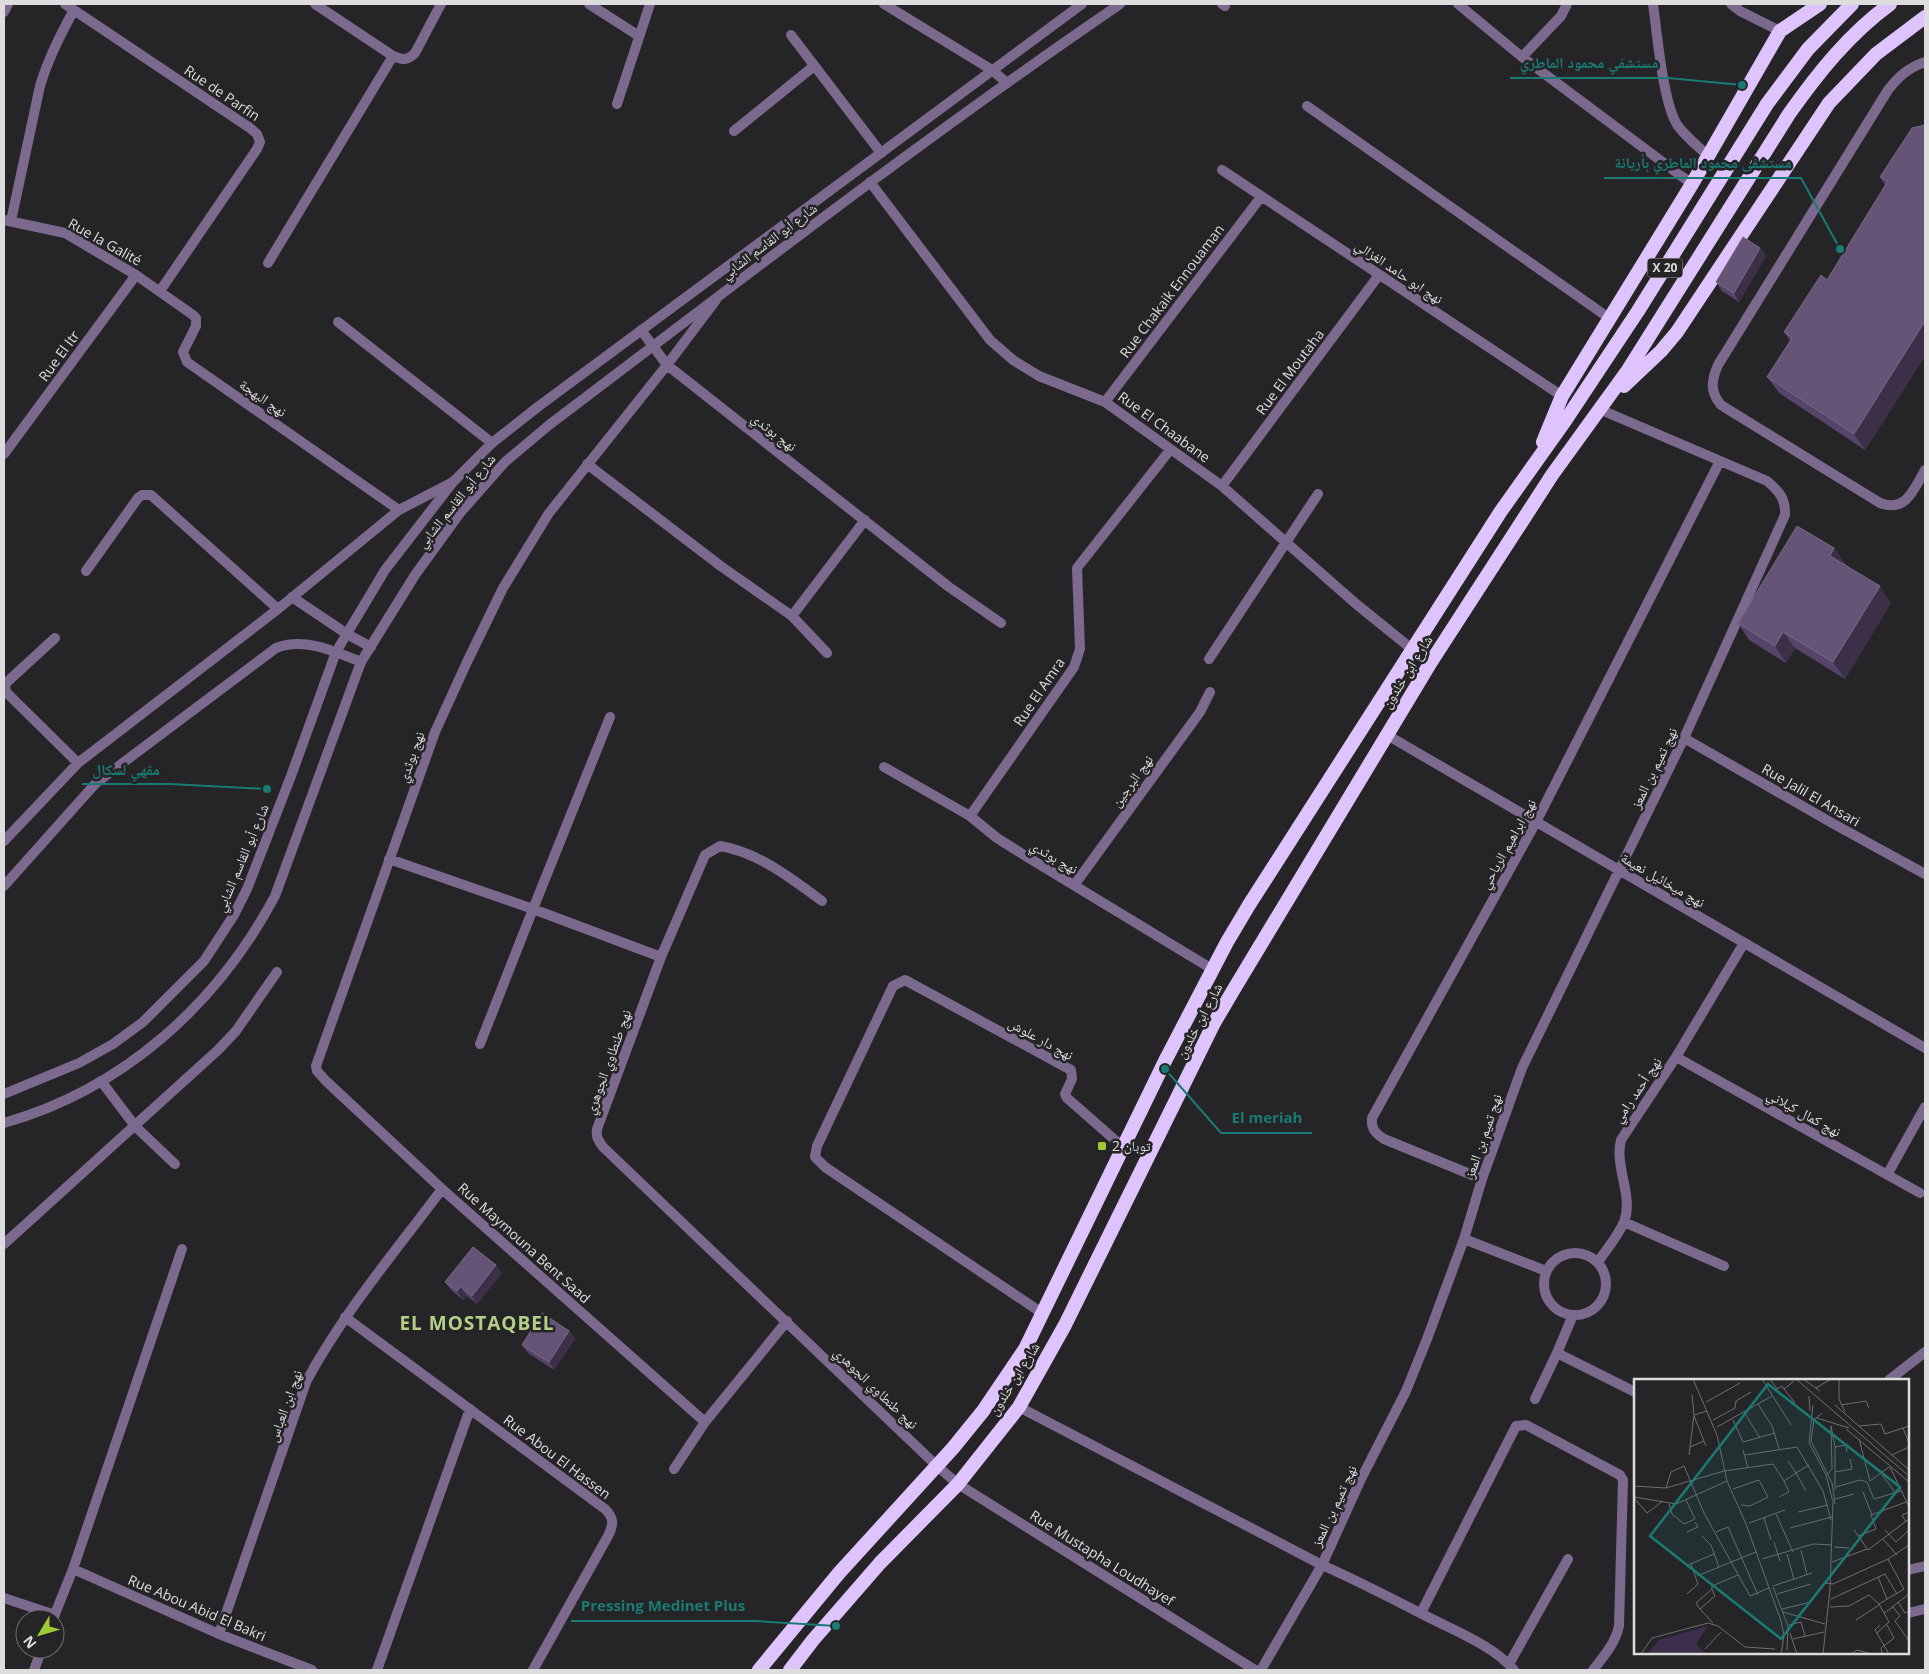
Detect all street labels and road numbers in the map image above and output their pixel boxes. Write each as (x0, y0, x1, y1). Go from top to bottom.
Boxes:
street label: Rue de Parfin (181, 60, 264, 125)
street label: شارع أبو القاسم الشابي (717, 198, 822, 285)
street label: Rue la Galité (65, 213, 146, 270)
street label: Rue Chakaik Ennouaman (1115, 220, 1228, 361)
street label: نهج ابو حامد الغزالي (1350, 235, 1447, 310)
road number: X 20 (1648, 258, 1682, 278)
street label: Rue El Moutaha (1251, 325, 1328, 418)
street label: Rue El Itr (34, 326, 84, 385)
street label: نهج البهجة (235, 374, 291, 422)
street label: Rue El Chaabane (1114, 387, 1214, 467)
street label: نهج بوثدي (746, 408, 801, 457)
street label: شارع أبو القاسم الشابي (412, 450, 501, 553)
street label: شارع ابن خلدون (1377, 632, 1437, 712)
street label: Rue El Amra (1009, 654, 1069, 730)
street label: نهج تميم بن المعز (1625, 724, 1682, 813)
street label: نهج بوثدي (393, 729, 431, 786)
street label: نهج البرجين (1106, 751, 1158, 811)
street label: Rue Jalil El Ansari (1759, 759, 1864, 830)
street label: نهج ابراهيم الرياحي (1475, 795, 1542, 893)
street label: شارع أبو القاسم الشابي (210, 801, 275, 916)
street label: نهج بوثدي (1025, 835, 1082, 880)
street label: نهج ميخائيل نعيمة (1617, 848, 1709, 912)
street label: شارع ابن خلدون (1171, 980, 1227, 1062)
street label: نهج طنطاوي الجوهري (580, 1007, 638, 1118)
street label: نهج دار علوش (1005, 1013, 1077, 1065)
street label: نهج أحمد رامي (1608, 1053, 1668, 1128)
street label: نهج كمال كيلاني (1762, 1084, 1845, 1143)
street label: نهج تميم بن المعز (1459, 1091, 1507, 1182)
street label: Rue Maymouna Bent Saad (454, 1178, 595, 1307)
street label: شارع ابن خلدون (984, 1339, 1044, 1419)
street label: نهج طنطاوي الجوهري (828, 1343, 923, 1435)
street label: نهج ابن العباس (263, 1367, 307, 1445)
street label: Rue Abou El Hassen (500, 1410, 615, 1503)
street label: نهج تميم بن المعز (1306, 1462, 1362, 1551)
street label: Rue Mustapha Loudhayef (1027, 1505, 1179, 1610)
street label: Rue Abou Abid El Bakri (125, 1570, 269, 1645)

